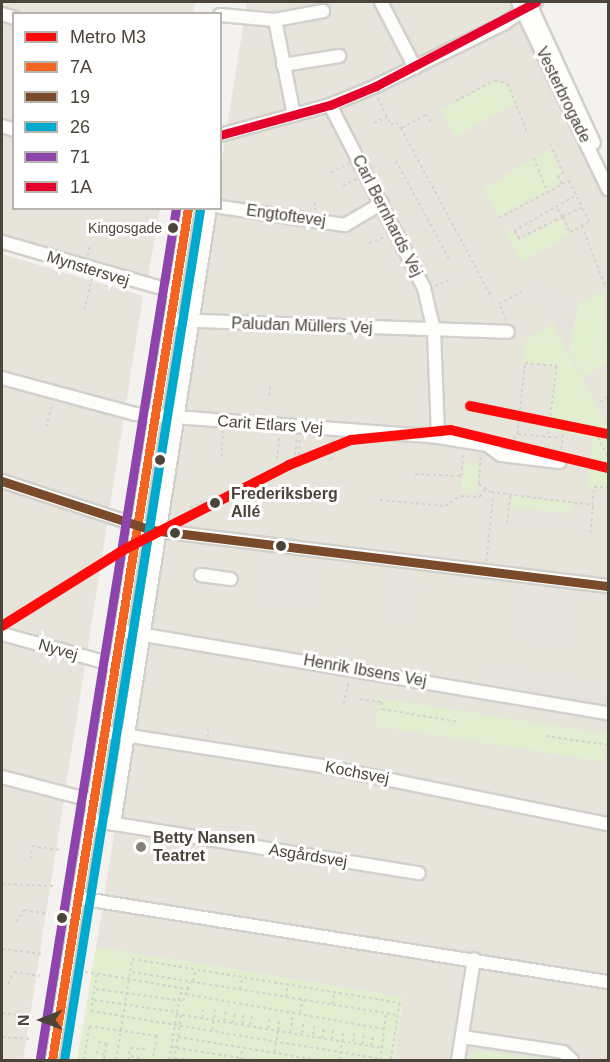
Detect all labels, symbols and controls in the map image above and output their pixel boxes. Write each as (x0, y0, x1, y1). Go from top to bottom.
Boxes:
legend (12, 12, 222, 210)
text: Metro M3 (70, 27, 146, 47)
street label: Vesterbrogade (532, 44, 594, 146)
text: 7A (70, 57, 92, 77)
text: 19 (70, 87, 90, 107)
text: 26 (70, 117, 90, 137)
text: 71 (70, 147, 90, 167)
street label: Carl Bernhards Vej (348, 152, 426, 280)
text: 1A (70, 177, 92, 197)
street label: Engtoftevej (245, 201, 327, 231)
place label: Kingosgade (88, 220, 162, 236)
marker: Kingosgade (167, 222, 179, 234)
street label: Mynstersvej (44, 247, 132, 291)
street label: Paludan Müllers Vej (231, 314, 373, 338)
street label: Carit Etlars Vej (217, 412, 323, 438)
unlabelled marker (154, 454, 166, 466)
place label: Frederiksberg Allé (231, 484, 338, 522)
marker: Frederiksberg Allé (204, 492, 226, 514)
unlabelled marker (169, 527, 181, 539)
unlabelled marker (275, 540, 287, 552)
street label: Nyvej (36, 635, 80, 665)
street label: Henrik Ibsens Vej (302, 651, 428, 691)
street label: Kochsvej (323, 757, 391, 789)
place label: Betty Nansen Teatret (153, 828, 255, 866)
marker: Betty Nansen Teatret (134, 840, 148, 854)
street label: Asgårdsvej (267, 840, 349, 872)
unlabelled marker (56, 912, 68, 924)
north arrow (12, 990, 72, 1050)
text: N (15, 1014, 32, 1026)

